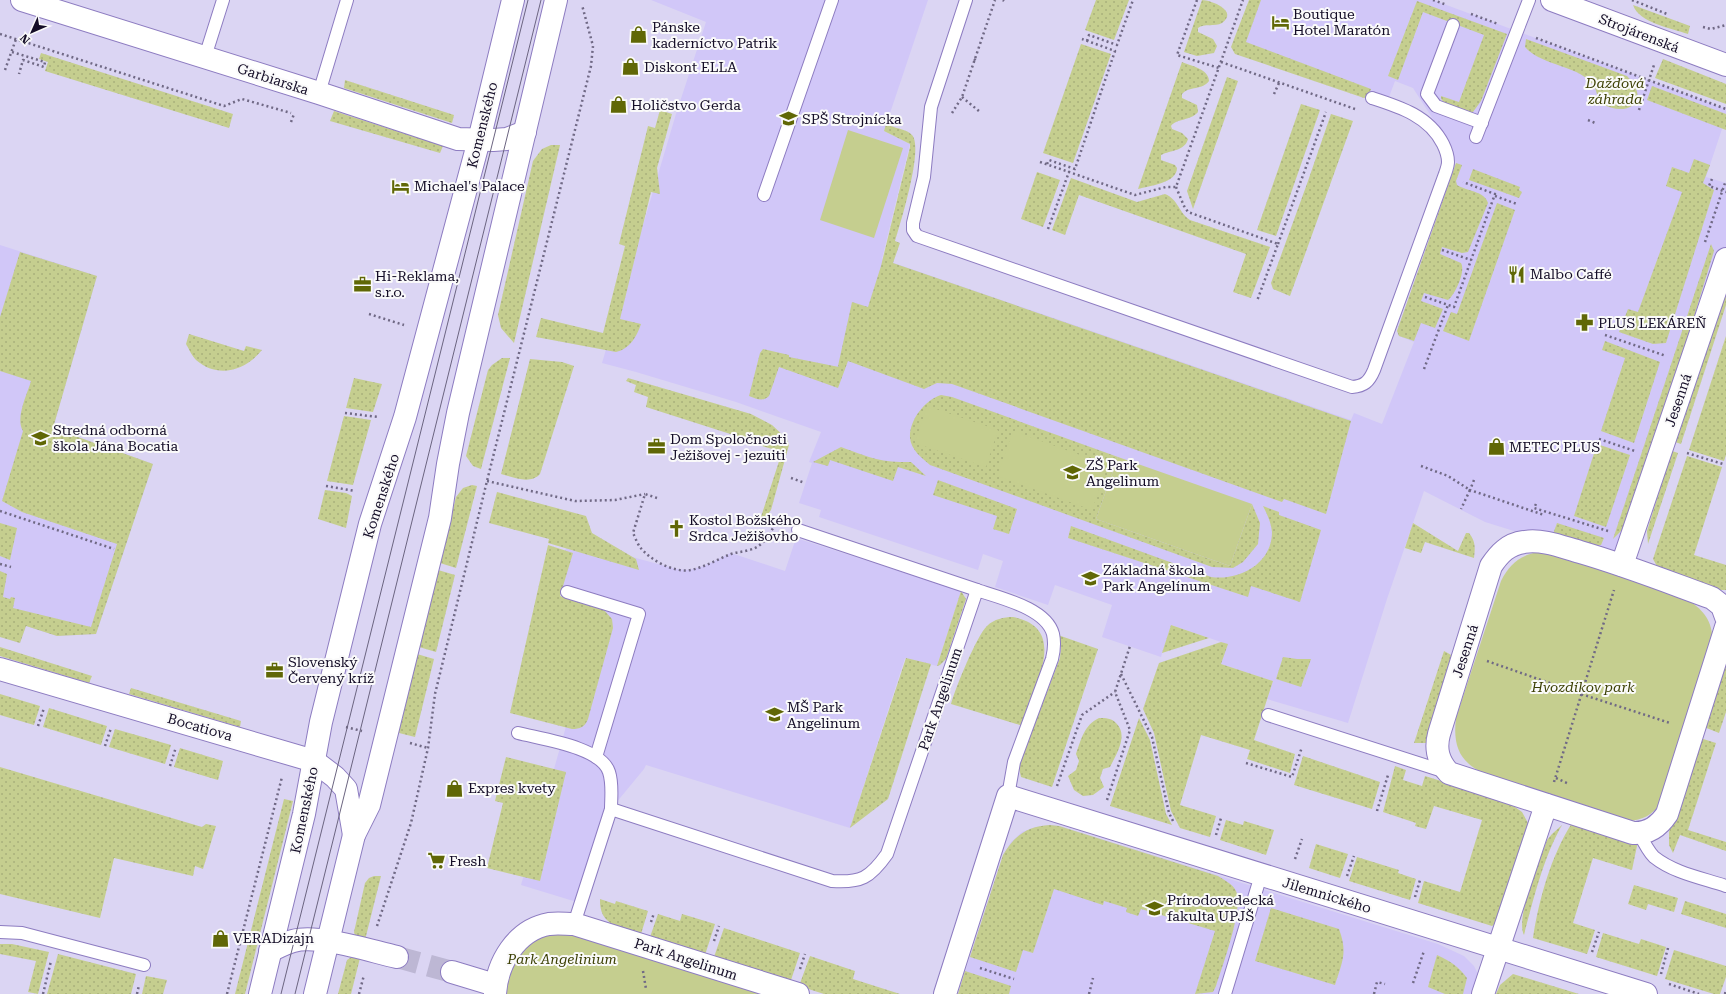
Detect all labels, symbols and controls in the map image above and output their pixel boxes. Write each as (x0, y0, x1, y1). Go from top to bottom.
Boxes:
place label: Boutique Hotel Maratón (1293, 6, 1390, 38)
street label: Strojárenská (1597, 10, 1682, 56)
north arrow (12, 12, 52, 52)
hotel icon: Boutique Hotel Maratón (1270, 12, 1290, 32)
place label: Pánske kaderníctvo Patrik (652, 19, 777, 51)
shop icon: Pánske kaderníctvo Patrik (629, 25, 649, 45)
text: N (17, 31, 33, 46)
shop icon: Diskont ELLA (621, 57, 641, 77)
place label: Diskont ELLA (644, 59, 737, 75)
street label: Garbiarska (235, 60, 311, 98)
park label: Dažďová záhrada (1585, 75, 1644, 107)
street label: Komenského (464, 80, 500, 170)
shop icon: Holičstvo Gerda (608, 95, 628, 115)
place label: Holičstvo Gerda (631, 97, 741, 113)
school or university icon: SPŠ Strojnícka (779, 109, 799, 129)
place label: SPŠ Strojnícka (802, 111, 902, 127)
hotel icon: Michael's Palace (391, 176, 411, 196)
place label: Michael's Palace (414, 178, 525, 194)
restaurant icon: Malbo Caffé (1507, 264, 1527, 284)
place label: Malbo Caffé (1530, 266, 1612, 282)
place label: Hi-Reklama, s.r.o. (375, 268, 459, 300)
office icon: Hi-Reklama, s.r.o. (352, 274, 372, 294)
pharmacy icon: PLUS LEKÁREŇ (1575, 313, 1595, 333)
place label: PLUS LEKÁREŇ (1598, 315, 1707, 331)
street label: Jesenná (1661, 371, 1695, 429)
place label: Stredná odborná škola Jána Bocatia (53, 422, 178, 454)
school or university icon: Stredná odborná škola Jána Bocatia (30, 428, 50, 448)
place label: Dom Spoločnosti Ježišovej - jezuiti (670, 431, 788, 463)
office icon: Dom Spoločnosti Ježišovej - jezuiti (647, 437, 667, 457)
shop icon: METEC PLUS (1486, 437, 1506, 457)
place label: METEC PLUS (1509, 439, 1600, 455)
street label: Komenského (360, 452, 402, 540)
place label: ZŠ Park Angelinum (1086, 457, 1159, 489)
school or university icon: ZŠ Park Angelinum (1063, 463, 1083, 483)
place label: Kostol Božského Srdca Ježišovho (689, 512, 801, 544)
church icon: Kostol Božského Srdca Ježišovho (666, 518, 686, 538)
place label: Základná škola Park Angelínum (1103, 562, 1211, 594)
school or university icon: Základná škola Park Angelínum (1080, 568, 1100, 588)
street label: Jesenná (1449, 622, 1481, 680)
street label: Park Angelinum (915, 645, 965, 752)
place label: Slovenský Červený kríž (288, 654, 374, 686)
office icon: Slovenský Červený kríž (265, 660, 285, 680)
park label: Hvozdíkov park (1530, 679, 1635, 695)
place label: MŠ Park Angelinum (787, 699, 860, 731)
school or university icon: MŠ Park Angelinum (764, 705, 784, 725)
street label: Bocatiova (166, 710, 235, 744)
street label: Komenského (287, 765, 321, 855)
shop icon: Expres kvety (445, 778, 465, 798)
place label: Expres kvety (468, 780, 556, 796)
supermarket icon: Fresh (426, 851, 446, 871)
place label: Fresh (449, 853, 486, 869)
street label: Jilemnického (1281, 874, 1373, 916)
place label: Prírodovedecká fakulta UPJŠ (1167, 892, 1274, 924)
school or university icon: Prírodovedecká fakulta UPJŠ (1144, 898, 1164, 918)
shop icon: VERADizajn (210, 928, 230, 948)
place label: VERADizajn (233, 930, 314, 946)
street label: Park Angelinum (632, 935, 740, 983)
park label: Park Angelinium (506, 951, 617, 967)

